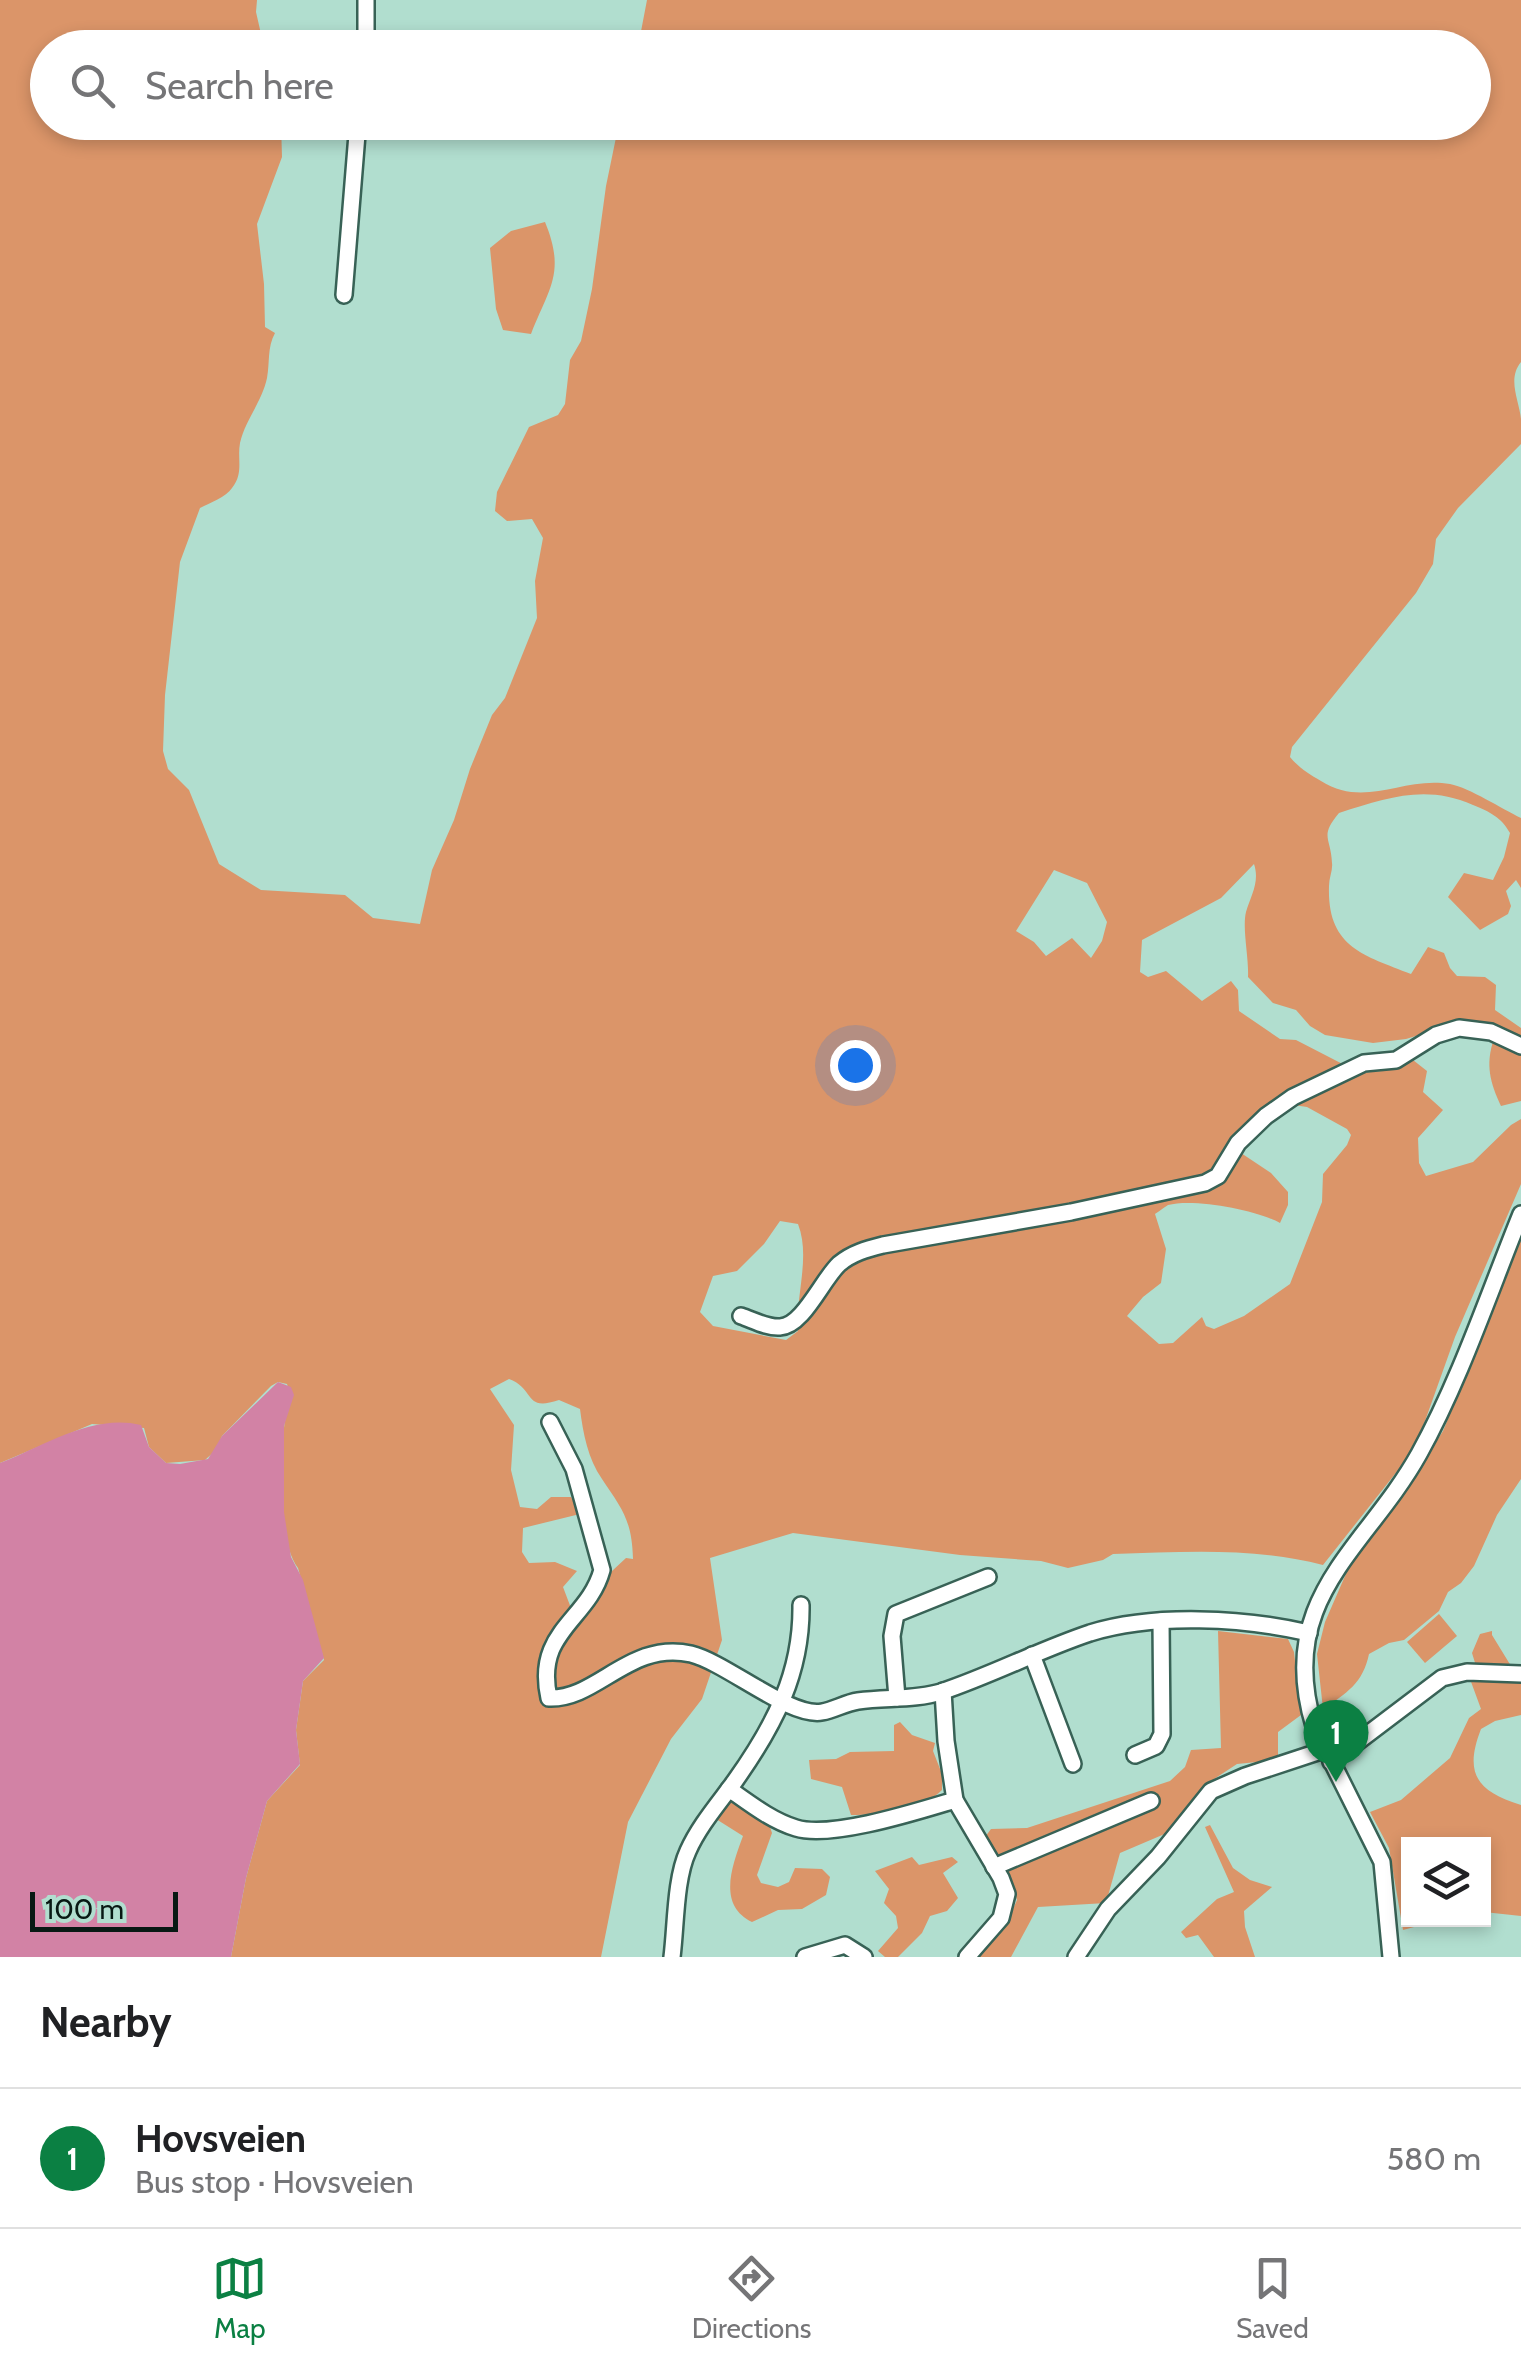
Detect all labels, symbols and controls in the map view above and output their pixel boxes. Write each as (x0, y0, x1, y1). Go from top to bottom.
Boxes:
search box (30, 30, 1491, 140)
icon: search (65, 58, 120, 113)
text: Search here (145, 62, 334, 109)
your location (830, 1040, 881, 1091)
pin: 1 (1304, 1700, 1368, 1782)
map controls (1401, 1837, 1491, 1927)
button: layers (1401, 1837, 1491, 1927)
scale bar (30, 1887, 178, 1932)
text: 100 m (45, 1892, 124, 1926)
text: Nearby (40, 1996, 172, 2048)
text: Hovsveien (135, 2115, 306, 2162)
text: 1 (67, 2139, 78, 2178)
text: 580 m (1387, 2139, 1481, 2178)
text: Bus stop · Hovsveien (135, 2162, 414, 2201)
tab: Map (212, 2251, 267, 2345)
tab: Directions (692, 2251, 811, 2345)
tab: Saved (1236, 2251, 1309, 2345)

